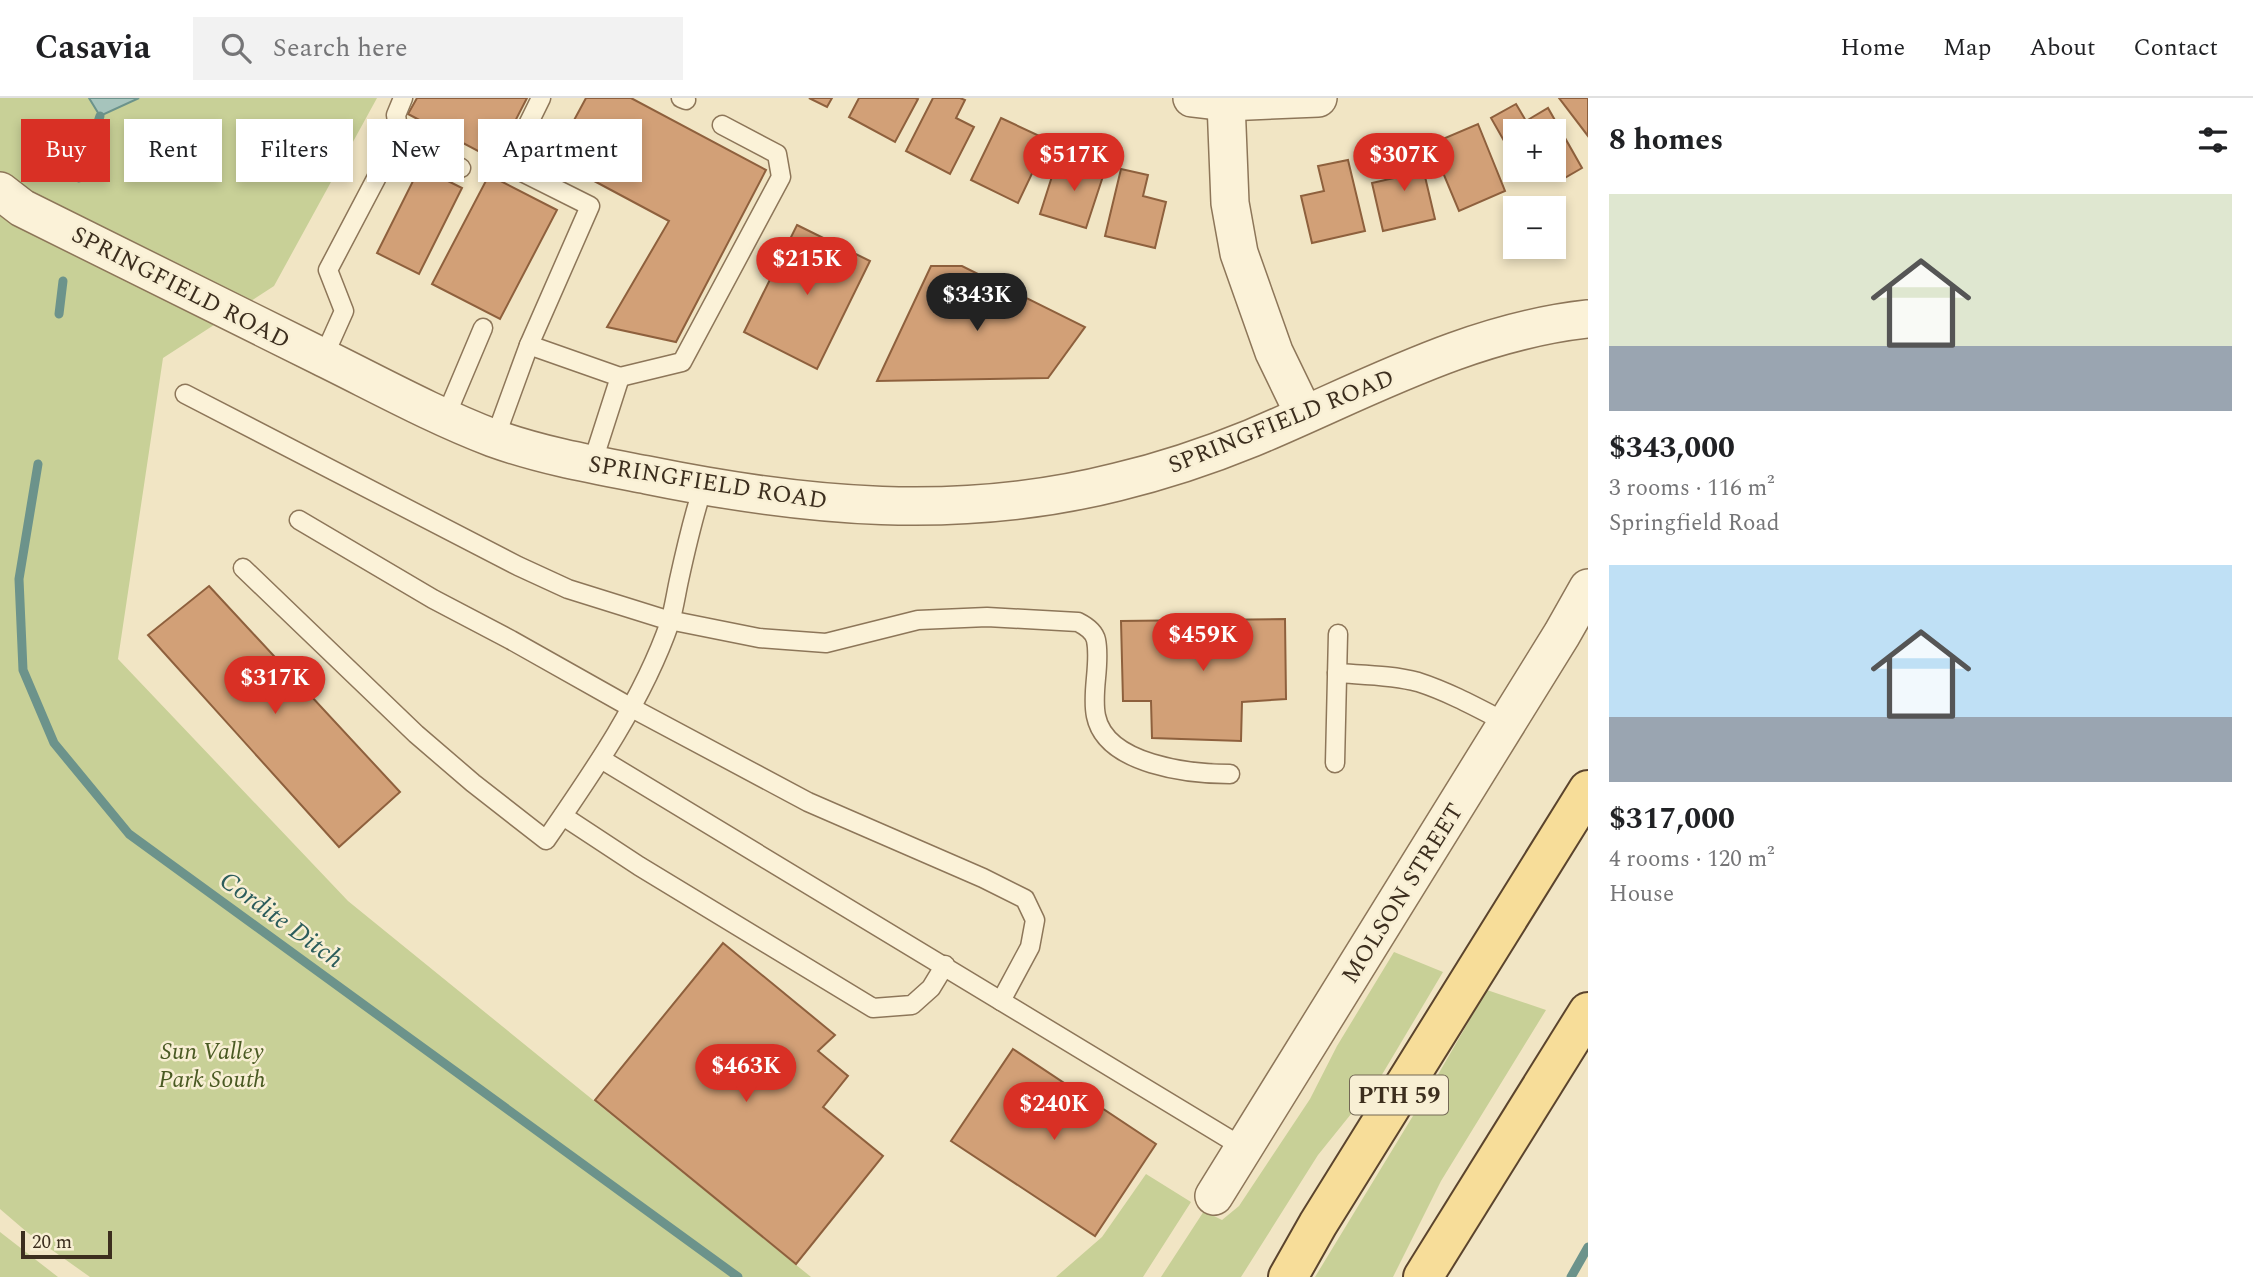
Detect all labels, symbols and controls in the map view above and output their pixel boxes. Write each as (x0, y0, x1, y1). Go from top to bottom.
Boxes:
search box (193, 17, 683, 80)
text: Casavia (35, 23, 151, 73)
text: Search here (273, 28, 408, 68)
icon: search (217, 29, 255, 67)
text: Home (1840, 30, 1905, 66)
text: Map (1943, 30, 1991, 66)
text: About (2029, 30, 2095, 66)
text: Contact (2133, 30, 2218, 66)
text: 8 homes (1609, 117, 1723, 163)
chip: Buy (21, 119, 110, 182)
chip: Rent (124, 119, 222, 182)
chip: Filters (236, 119, 353, 182)
chip: New (367, 119, 464, 182)
chip: Apartment (478, 119, 642, 182)
map controls (1503, 119, 1566, 259)
button: + (1503, 119, 1566, 182)
icon: filters (2194, 121, 2232, 159)
pin: $517K (1025, 134, 1123, 193)
pin: $307K (1355, 134, 1453, 193)
text: $517K (1039, 138, 1109, 173)
text: $307K (1369, 138, 1439, 173)
button: − (1503, 196, 1566, 259)
street label: SPRINGFIELD ROAD (65, 217, 296, 359)
pin: $215K (758, 238, 856, 297)
icon: home (1858, 240, 1984, 366)
text: $215K (772, 242, 842, 277)
pin: $343K (928, 274, 1026, 333)
text: $343K (942, 278, 1012, 313)
street label: SPRINGFIELD ROAD (1163, 360, 1400, 484)
text: $343,000 (1609, 425, 1735, 471)
street label: SPRINGFIELD ROAD (586, 446, 830, 520)
text: 3 rooms · 116 m² (1609, 471, 1775, 506)
text: Springfield Road (1609, 506, 1780, 541)
icon: home (1858, 611, 1984, 737)
pin: $459K (1154, 614, 1252, 673)
text: $459K (1168, 618, 1238, 653)
pin: $317K (226, 656, 324, 716)
text: $317K (240, 661, 310, 696)
street label: MOLSON STREET (1333, 796, 1473, 991)
text: $317,000 (1609, 796, 1735, 842)
text: 4 rooms · 120 m² (1609, 842, 1775, 877)
water label: Cordite Ditch (211, 861, 352, 979)
text: House (1609, 877, 1674, 912)
park label: Sun Valley Park South (158, 1034, 266, 1098)
pin: $463K (697, 1044, 795, 1104)
text: $463K (711, 1049, 781, 1084)
road number: PTH 59 (1350, 1076, 1448, 1114)
pin: $240K (1005, 1082, 1103, 1142)
text: $240K (1019, 1087, 1089, 1122)
scale bar (21, 1228, 112, 1260)
text: 20 m (32, 1228, 72, 1257)

